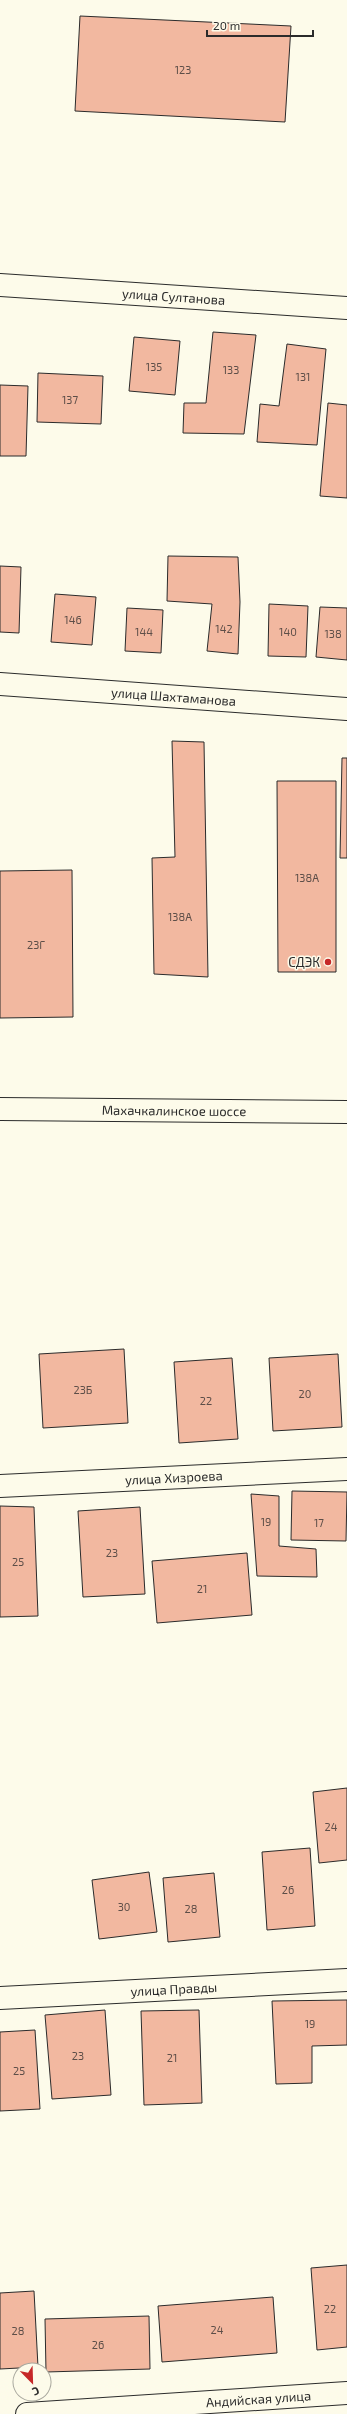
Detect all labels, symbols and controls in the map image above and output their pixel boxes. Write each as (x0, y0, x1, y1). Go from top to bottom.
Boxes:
scale bar (207, 12, 313, 38)
text: 20 m (213, 18, 240, 32)
house number: 123 (175, 63, 191, 76)
street label: улица Султанова (122, 285, 226, 308)
house number: 135 (146, 360, 162, 373)
house number: 133 (223, 363, 239, 376)
house number: 131 (296, 370, 310, 383)
house number: 137 (62, 393, 78, 406)
house number: 146 (64, 613, 82, 626)
house number: 142 (215, 622, 233, 635)
house number: 144 (135, 625, 153, 638)
house number: 140 (279, 625, 297, 638)
house number: 138 (324, 627, 342, 640)
street label: улица Шахтаманова (110, 684, 237, 709)
house number: 138А (295, 871, 319, 884)
house number: 138А (168, 910, 192, 923)
house number: 23Г (27, 938, 45, 951)
place label: СДЭК (288, 954, 320, 970)
marker: СДЭК (323, 957, 333, 967)
street label: Махачкалинское шоссе (102, 1102, 246, 1119)
house number: 23Б (74, 1383, 93, 1396)
house number: 20 (299, 1387, 311, 1400)
house number: 22 (200, 1394, 212, 1407)
street label: улица Хизроева (125, 1467, 223, 1488)
house number: 19 (261, 1515, 271, 1528)
house number: 17 (314, 1516, 324, 1529)
house number: 23 (106, 1546, 118, 1559)
house number: 25 (12, 1555, 24, 1568)
house number: 21 (197, 1582, 207, 1595)
house number: 24 (325, 1820, 338, 1833)
house number: 26 (282, 1883, 294, 1896)
house number: 30 (118, 1900, 130, 1913)
house number: 28 (185, 1902, 197, 1915)
street label: улица Правды (130, 1979, 218, 1999)
house number: 19 (305, 2017, 315, 2030)
house number: 23 (72, 2049, 84, 2062)
house number: 21 (167, 2051, 177, 2064)
house number: 25 (13, 2064, 25, 2077)
house number: 22 (324, 2302, 336, 2315)
house number: 24 (211, 2323, 224, 2336)
house number: 28 (12, 2324, 24, 2337)
house number: 26 (92, 2338, 104, 2351)
north arrow (12, 2362, 52, 2402)
text: С (30, 2384, 42, 2399)
street label: Андийская улица (205, 2387, 312, 2410)

